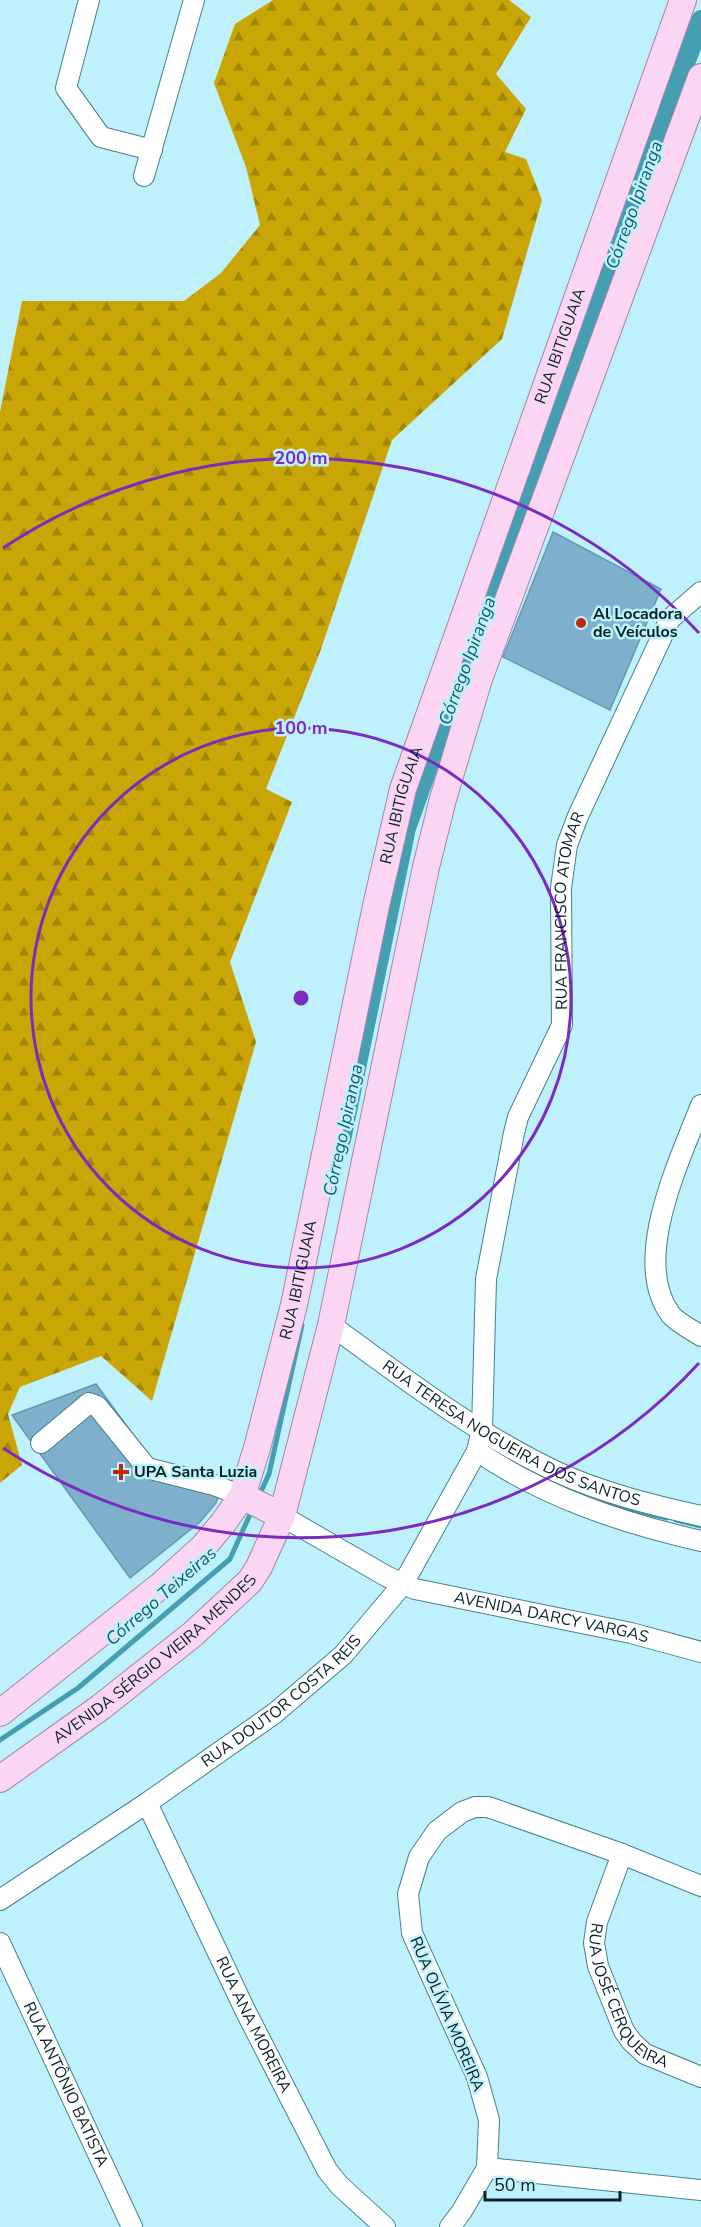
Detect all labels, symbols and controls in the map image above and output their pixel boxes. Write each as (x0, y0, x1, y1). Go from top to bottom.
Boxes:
water label: Córrego Ipiranga (600, 138, 668, 272)
street label: RUA IBITIGUAIA (529, 285, 591, 407)
text: 200 m (274, 446, 328, 470)
water label: Córrego Ipiranga (433, 594, 501, 728)
place label: Al Locadora de Veículos (593, 603, 682, 643)
marker: Al Locadora de Veículos (574, 616, 588, 630)
text: 100 m (274, 716, 328, 740)
street label: RUA IBITIGUAIA (375, 743, 428, 866)
street label: RUA FRANCISCO ATOMAR (549, 808, 590, 1010)
centre of rings (291, 988, 311, 1008)
water label: Córrego Ipiranga (317, 1062, 369, 1198)
street label: RUA IBITIGUAIA (274, 1218, 322, 1342)
street label: RUA TERESA NOGUEIRA DOS SANTOS (378, 1355, 643, 1512)
place label: UPA Santa Luzia (134, 1461, 257, 1483)
marker: UPA Santa Luzia (112, 1463, 130, 1481)
water label: Córrego Teixeiras (100, 1541, 222, 1651)
street label: AVENIDA SÉRGIO VIEIRA MENDES (49, 1570, 262, 1749)
street label: AVENIDA DARCY VARGAS (452, 1586, 651, 1648)
street label: RUA DOUTOR COSTA REIS (197, 1630, 367, 1773)
street label: RUA JOSÉ CERQUEIRA (583, 1921, 672, 2074)
street label: RUA OLÍVIA MOREIRA (404, 1933, 490, 2095)
street label: RUA ANA MOREIRA (210, 1953, 297, 2097)
street label: RUA ANTÔNIO BATISTA (18, 1998, 114, 2171)
scale bar (485, 2164, 620, 2202)
text: 50 m (494, 2173, 536, 2197)

